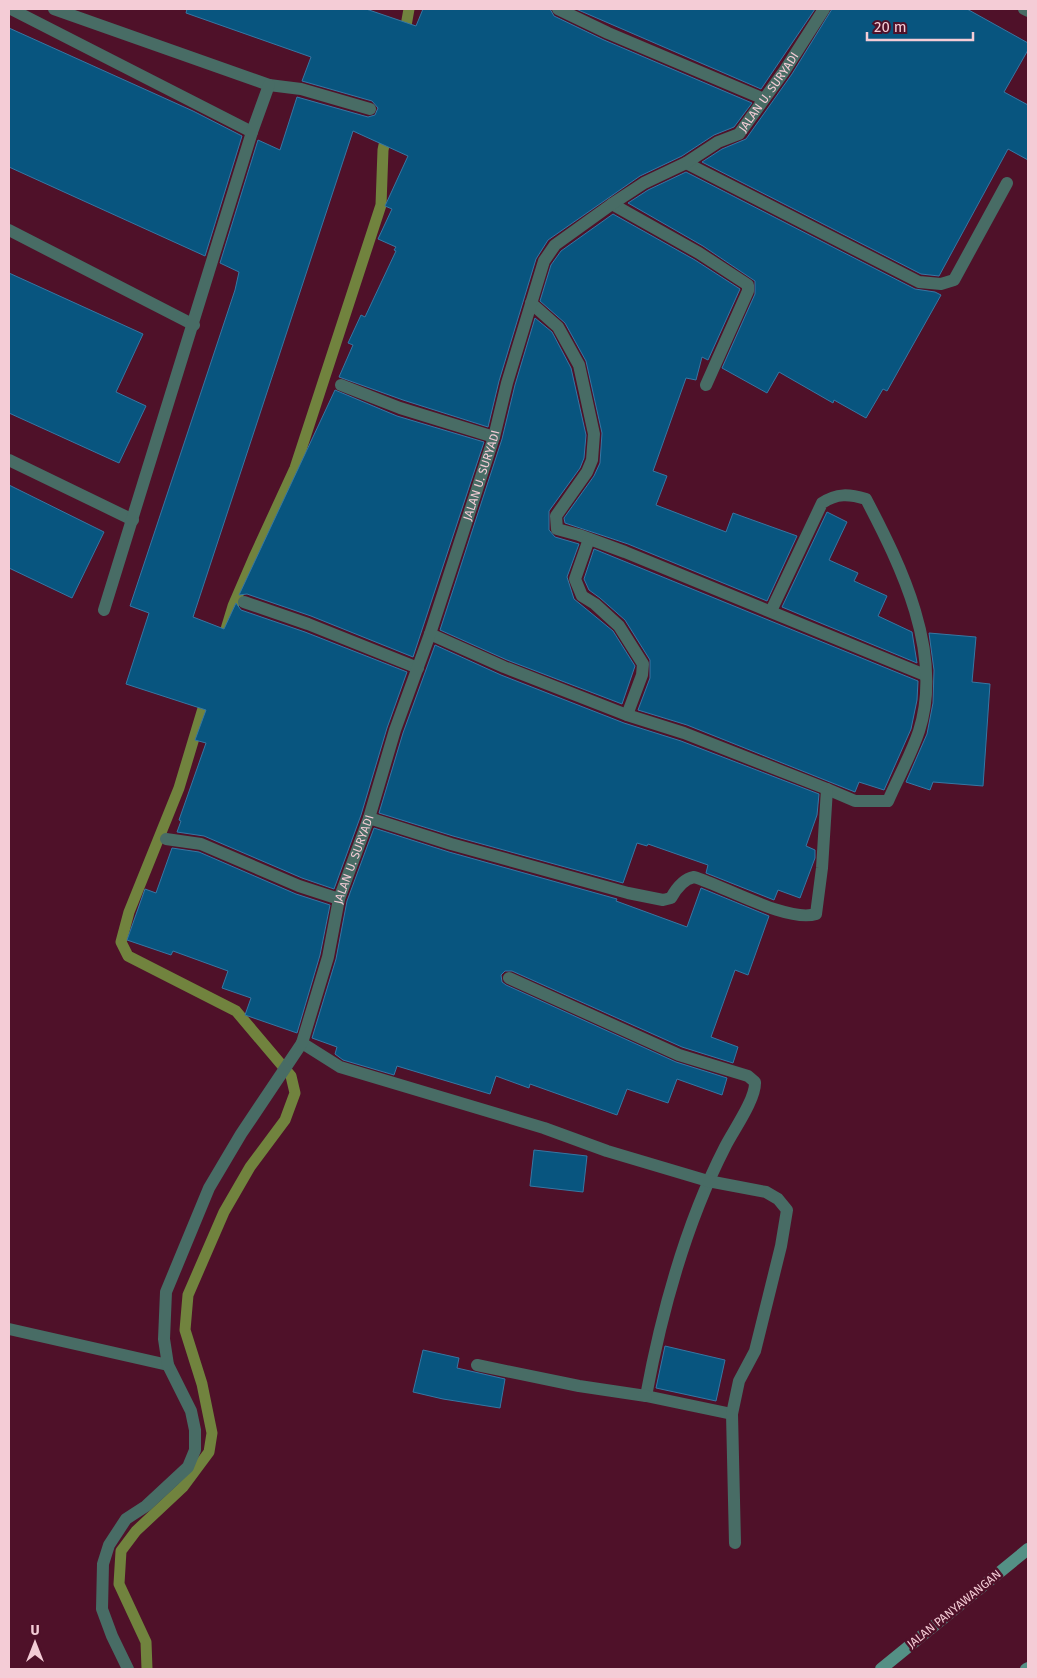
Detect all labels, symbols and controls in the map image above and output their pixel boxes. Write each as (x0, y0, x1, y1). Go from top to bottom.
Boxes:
scale bar (867, 10, 973, 42)
text: 20 m (874, 18, 907, 36)
street label: JALAN U. SURYADI (736, 50, 802, 135)
street label: JALAN U. SURYADI (460, 429, 502, 522)
street label: JALAN U. SURYADI (331, 813, 377, 905)
street label: JALAN PANYAWANGAN (904, 1567, 1004, 1651)
north arrow (10, 1618, 60, 1668)
text: U (30, 1622, 40, 1639)

